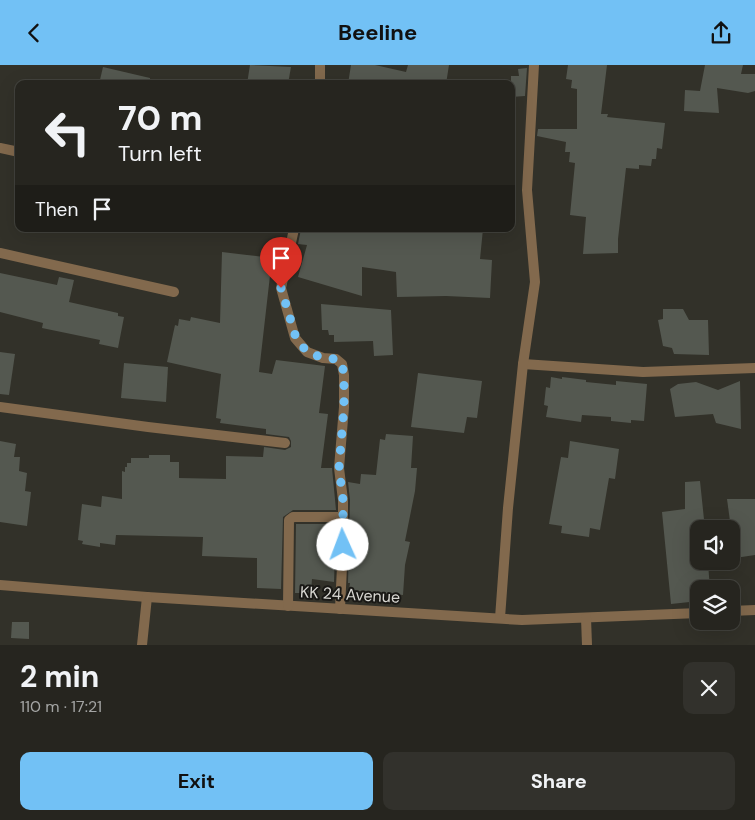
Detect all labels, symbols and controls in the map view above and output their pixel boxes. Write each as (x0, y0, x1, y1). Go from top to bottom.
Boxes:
text: Beeline (338, 18, 417, 47)
icon: back (20, 19, 48, 47)
icon: share (707, 19, 735, 47)
text: 70 m (118, 95, 202, 141)
icon: left (35, 100, 100, 165)
text: Turn left (118, 139, 202, 168)
icon: arrive (88, 195, 116, 223)
text: Then (35, 197, 78, 222)
pin (260, 237, 302, 288)
icon: arrive (267, 244, 295, 272)
position arrow (316, 518, 368, 570)
map controls (690, 520, 740, 630)
button: sound (690, 520, 740, 570)
button: layers (690, 580, 740, 630)
street label: KK 24 Avenue (299, 581, 401, 608)
text: 2 min (20, 657, 99, 696)
button: close (683, 662, 735, 714)
text: 110 m · 17:21 (20, 696, 102, 717)
button: Exit (20, 752, 373, 810)
button: Share (383, 752, 735, 810)

